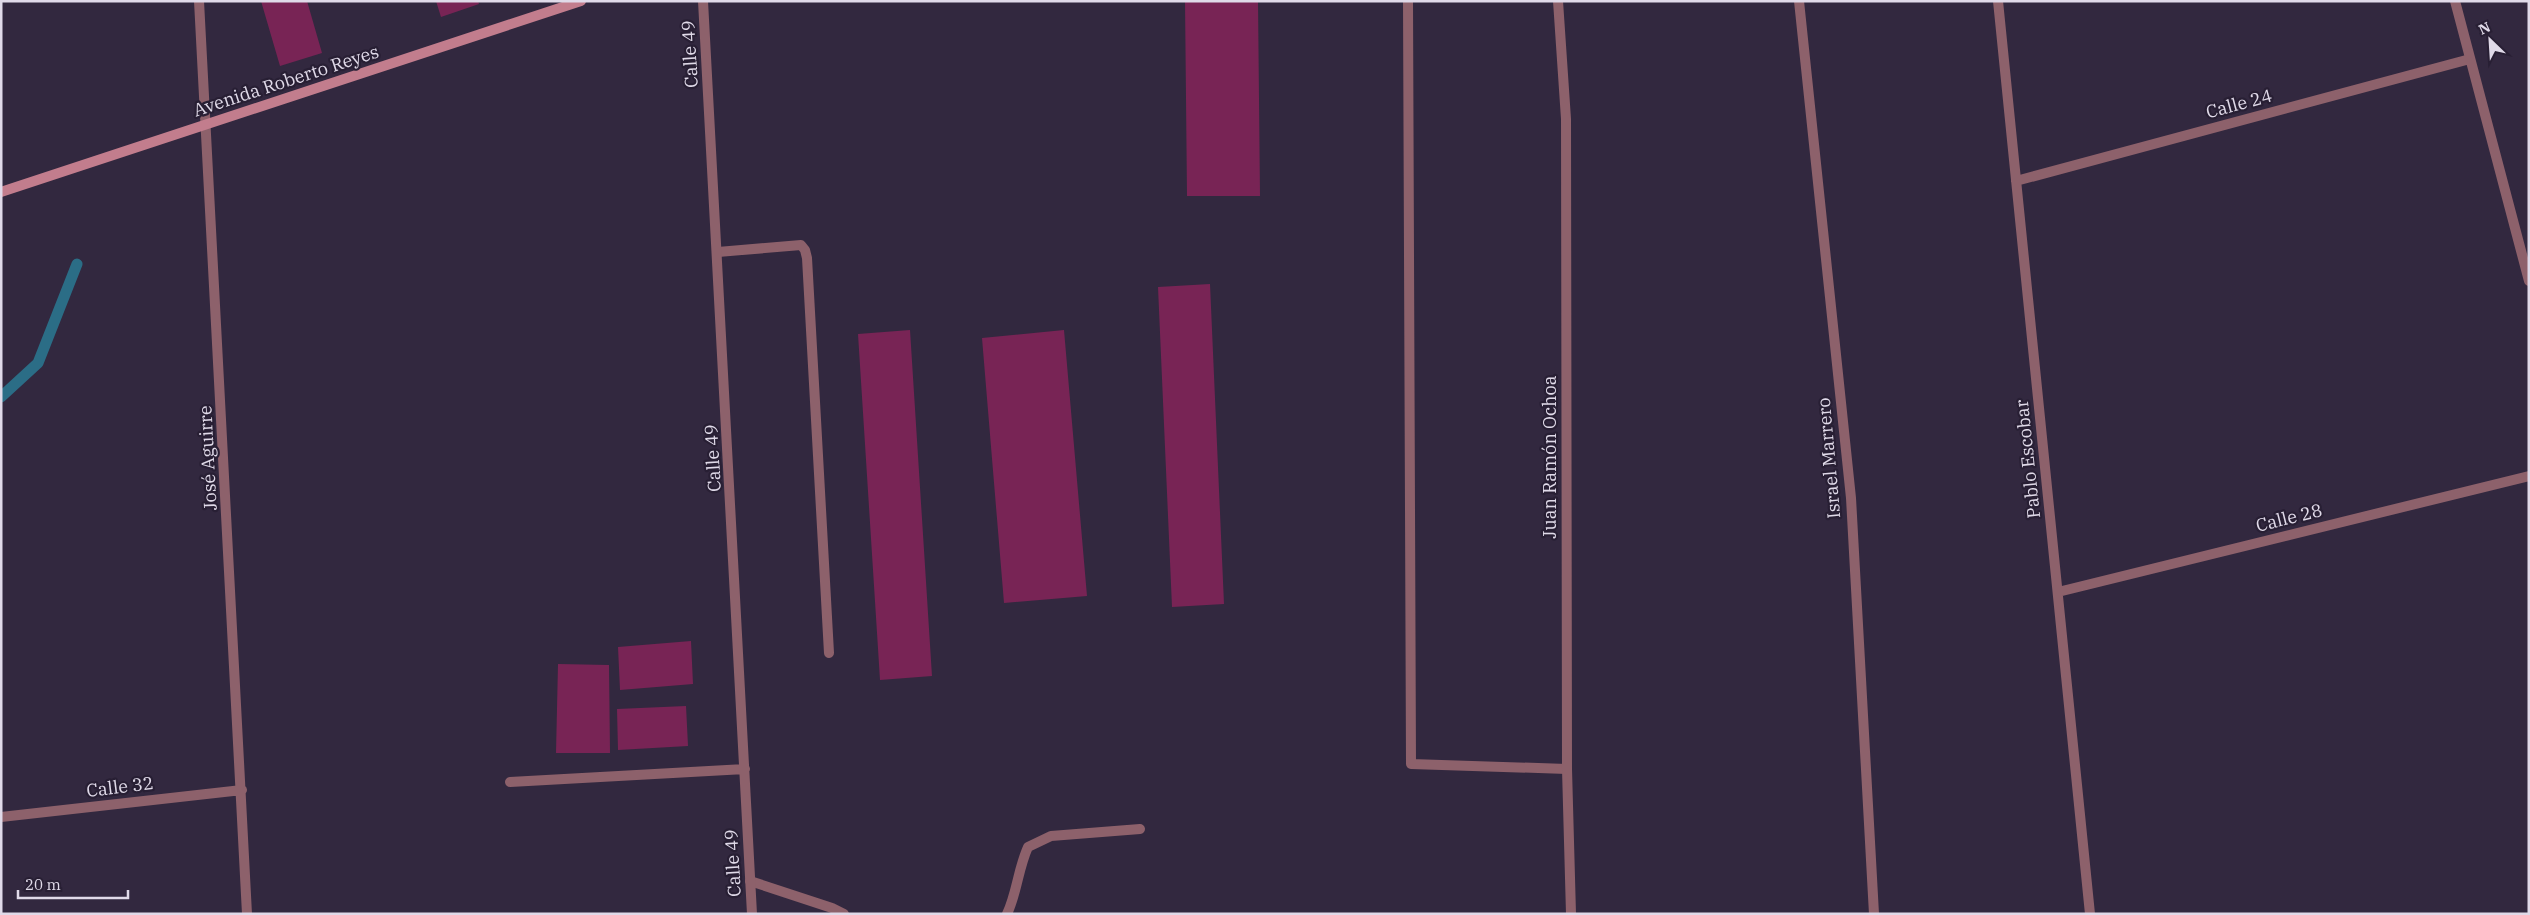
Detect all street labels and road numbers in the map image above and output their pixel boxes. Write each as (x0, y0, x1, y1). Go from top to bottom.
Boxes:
street label: Calle 49 (676, 20, 703, 88)
street label: Avenida Roberto Reyes (190, 40, 382, 121)
street label: Calle 24 (2203, 84, 2274, 123)
street label: Juan Ramón Ochoa (1538, 375, 1561, 539)
street label: Israel Marrero (1812, 397, 1845, 519)
street label: Pablo Escobar (2010, 398, 2045, 520)
street label: José Aguirre (193, 405, 222, 511)
street label: Calle 49 (699, 424, 726, 492)
street label: Calle 28 (2253, 498, 2324, 537)
street label: Calle 32 (85, 771, 155, 802)
street label: Calle 49 (719, 829, 746, 897)

